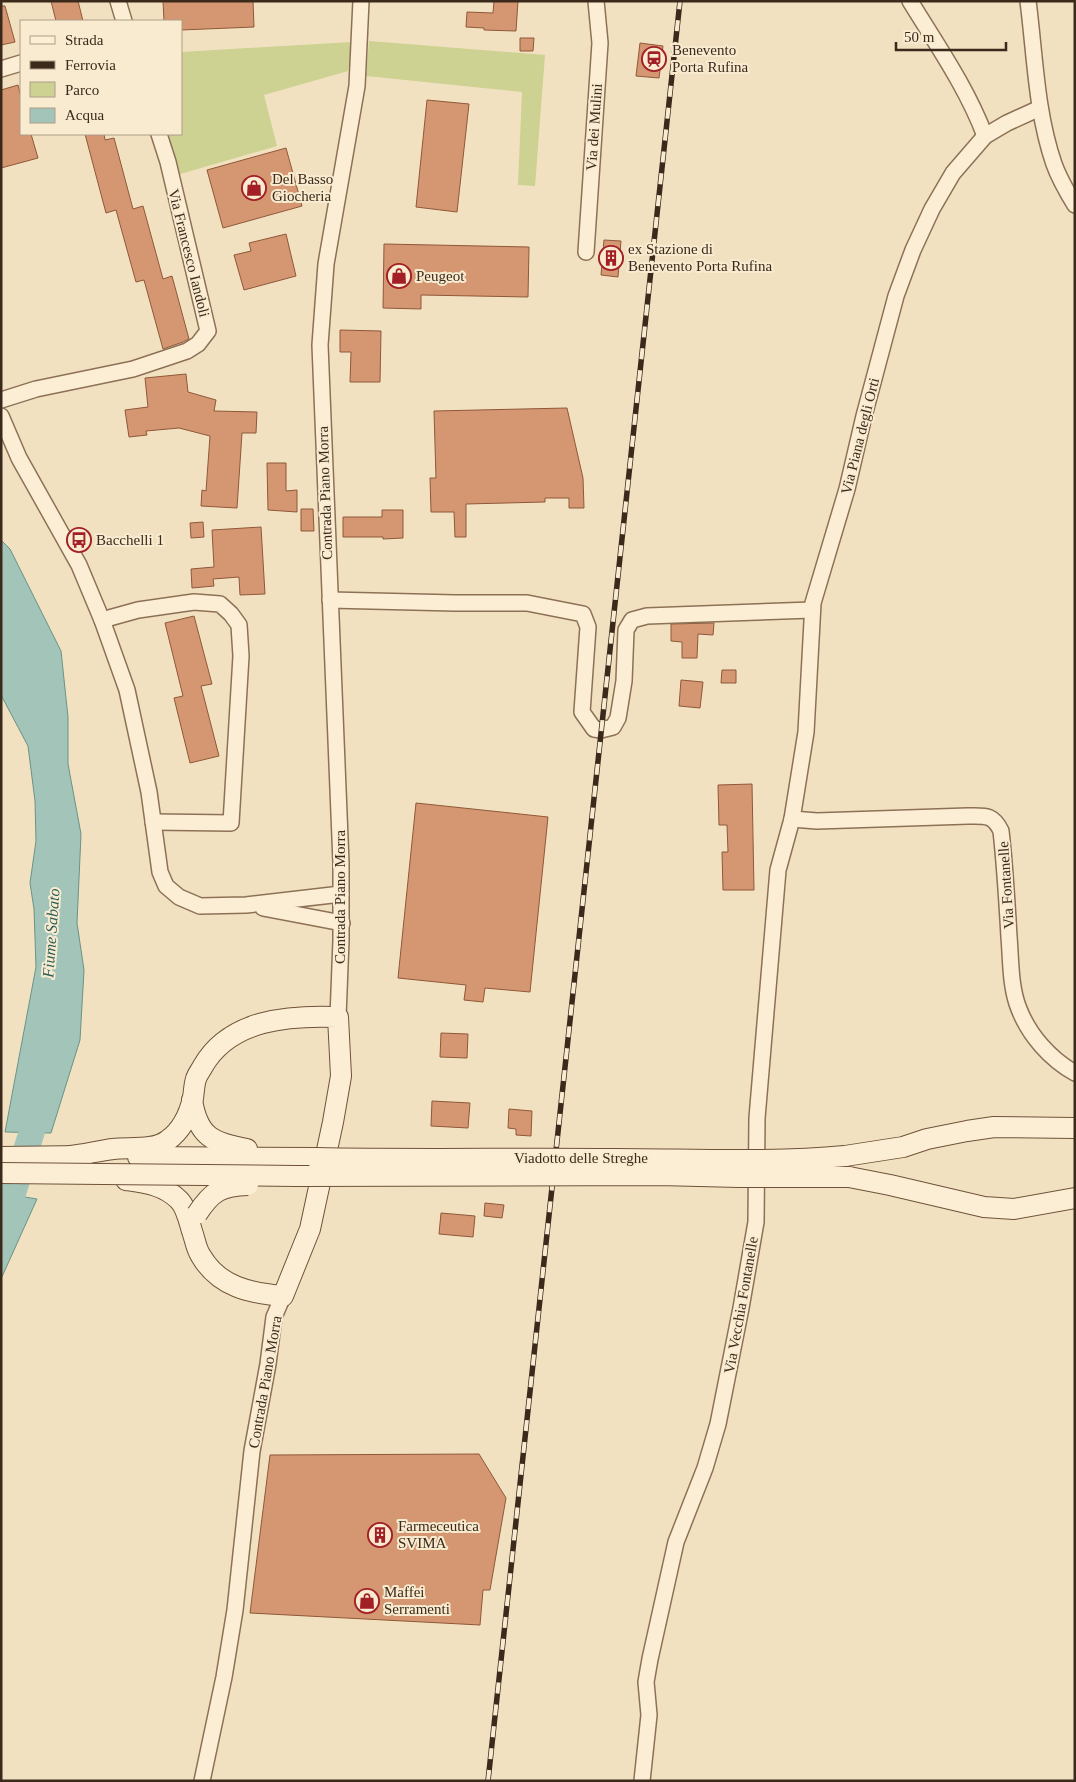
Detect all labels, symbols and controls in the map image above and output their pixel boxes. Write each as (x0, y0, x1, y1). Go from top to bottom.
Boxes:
legend (20, 20, 182, 135)
scale bar (896, 20, 1006, 52)
text: 50 m (904, 29, 935, 45)
text: Strada (65, 32, 104, 48)
place label: Benevento Porta Rufina (672, 42, 749, 75)
station icon: Benevento Porta Rufina (641, 46, 667, 72)
text: Ferrovia (65, 57, 116, 73)
text: Parco (65, 82, 99, 98)
street label: Via dei Mulini (583, 83, 605, 171)
text: Acqua (65, 107, 104, 123)
place label: Del Basso Giocheria (272, 171, 333, 204)
shop icon: Del Basso Giocheria (241, 175, 267, 201)
street label: Via Francesco Iandoli (165, 187, 213, 319)
place label: ex Stazione di Benevento Porta Rufina (628, 241, 772, 274)
building icon: ex Stazione di Benevento Porta Rufina (598, 245, 624, 271)
shop icon: Peugeot (386, 263, 412, 289)
place label: Peugeot (416, 268, 465, 284)
street label: Via Piana degli Orti (838, 376, 882, 496)
street label: Contrada Piano Morra (315, 425, 335, 560)
bus stop icon: Bacchelli 1 (66, 527, 92, 553)
place label: Bacchelli 1 (96, 532, 164, 548)
street label: Contrada Piano Morra (332, 830, 348, 964)
street label: Via Fontanelle (995, 840, 1017, 929)
water label: Fiume Sabato (39, 888, 63, 979)
street label: Viadotto delle Streghe (514, 1150, 648, 1166)
street label: Via Vecchia Fontanelle (721, 1235, 761, 1375)
street label: Contrada Piano Morra (245, 1314, 285, 1449)
place label: Farmeceutica SVIMA (398, 1518, 479, 1551)
building icon: Farmeceutica SVIMA (367, 1522, 393, 1548)
place label: Maffei Serramenti (384, 1584, 450, 1617)
shop icon: Maffei Serramenti (354, 1588, 380, 1614)

